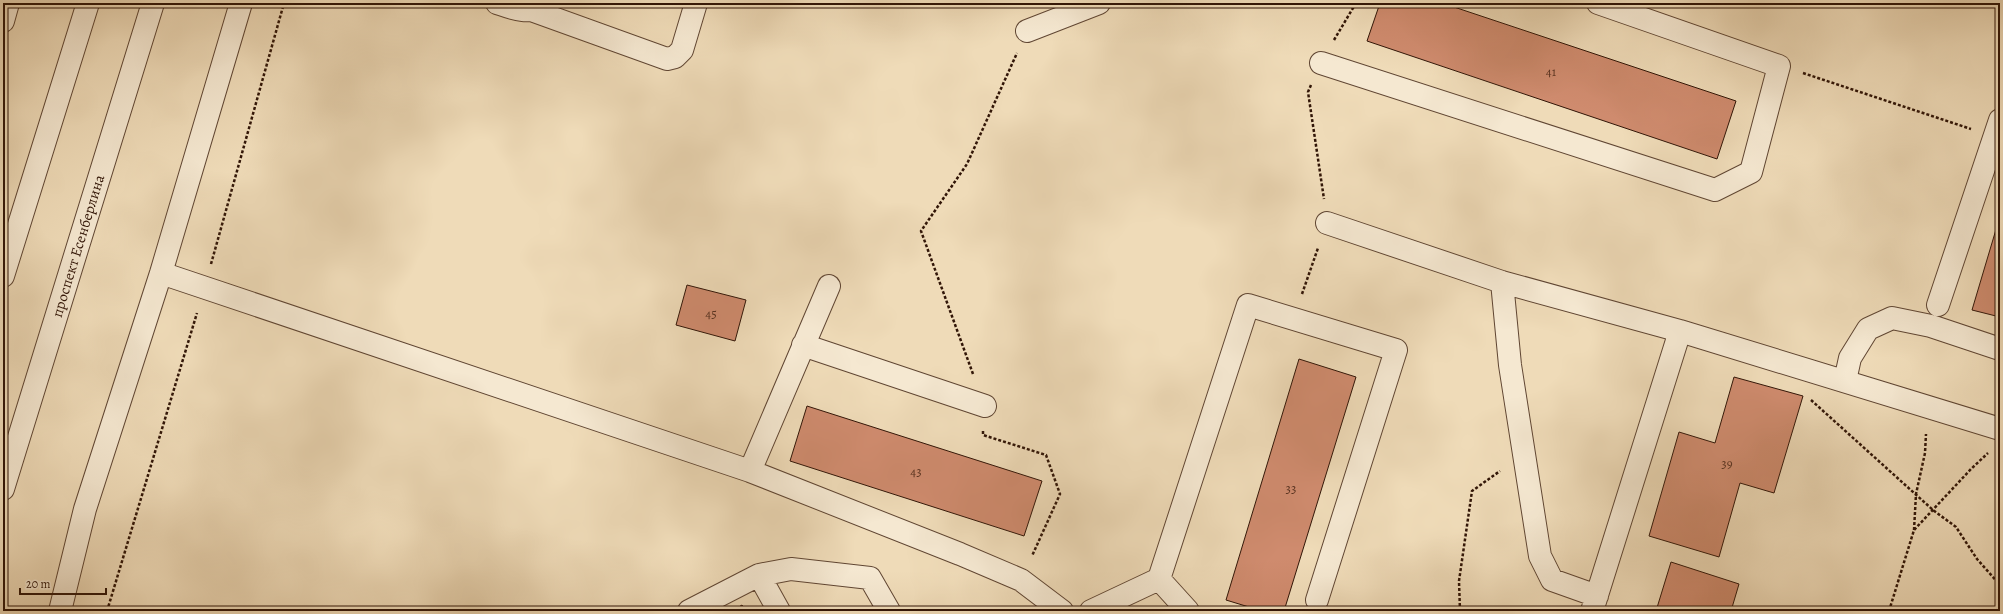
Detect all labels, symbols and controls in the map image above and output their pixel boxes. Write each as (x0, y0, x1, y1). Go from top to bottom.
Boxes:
house number: 41 (1546, 63, 1557, 80)
street label: проспект Есенберлина (47, 172, 109, 320)
house number: 45 (705, 305, 717, 322)
house number: 39 (1721, 455, 1733, 472)
house number: 43 (910, 463, 922, 480)
house number: 33 (1286, 480, 1296, 497)
scale bar (20, 570, 106, 596)
text: 20 m (26, 576, 50, 592)

